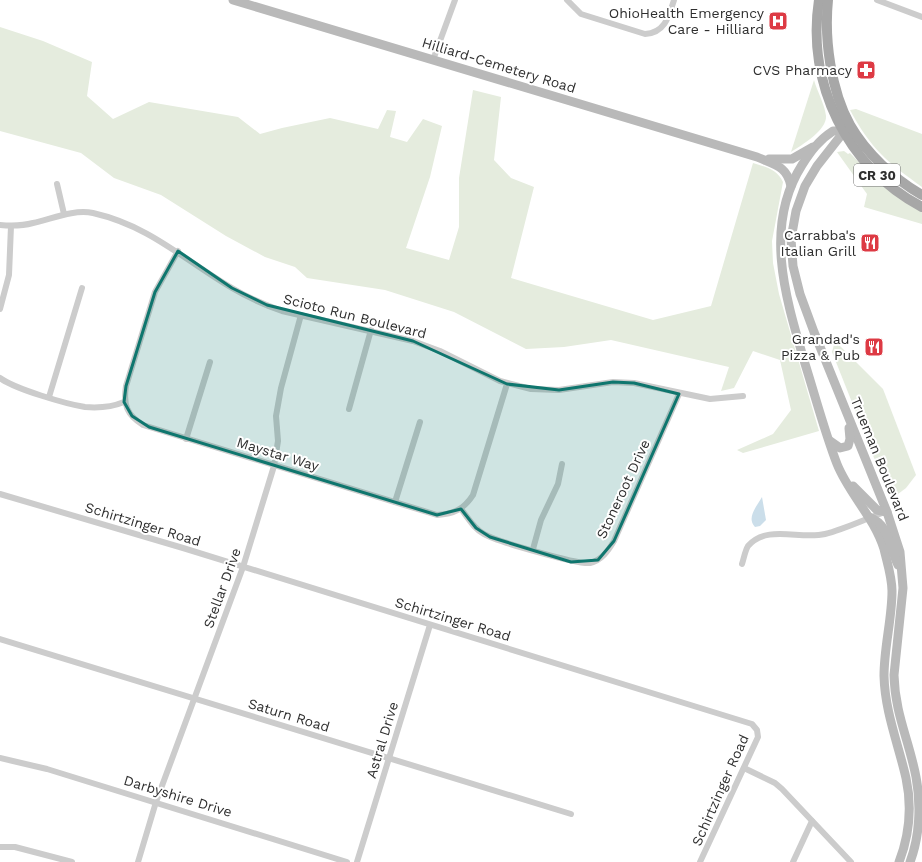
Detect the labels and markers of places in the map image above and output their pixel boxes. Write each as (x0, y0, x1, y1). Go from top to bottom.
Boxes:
place label: OhioHealth Emergency Care - Hilliard (609, 5, 765, 37)
hospital icon: OhioHealth Emergency Care - Hilliard (767, 10, 789, 32)
pharmacy icon: CVS Pharmacy (855, 59, 877, 81)
place label: CVS Pharmacy (753, 62, 853, 78)
place label: Carrabba's Italian Grill (781, 227, 857, 259)
restaurant icon: Carrabba's Italian Grill (859, 232, 881, 254)
place label: Grandad's Pizza & Pub (781, 331, 860, 363)
restaurant icon: Grandad's Pizza & Pub (863, 336, 885, 358)

